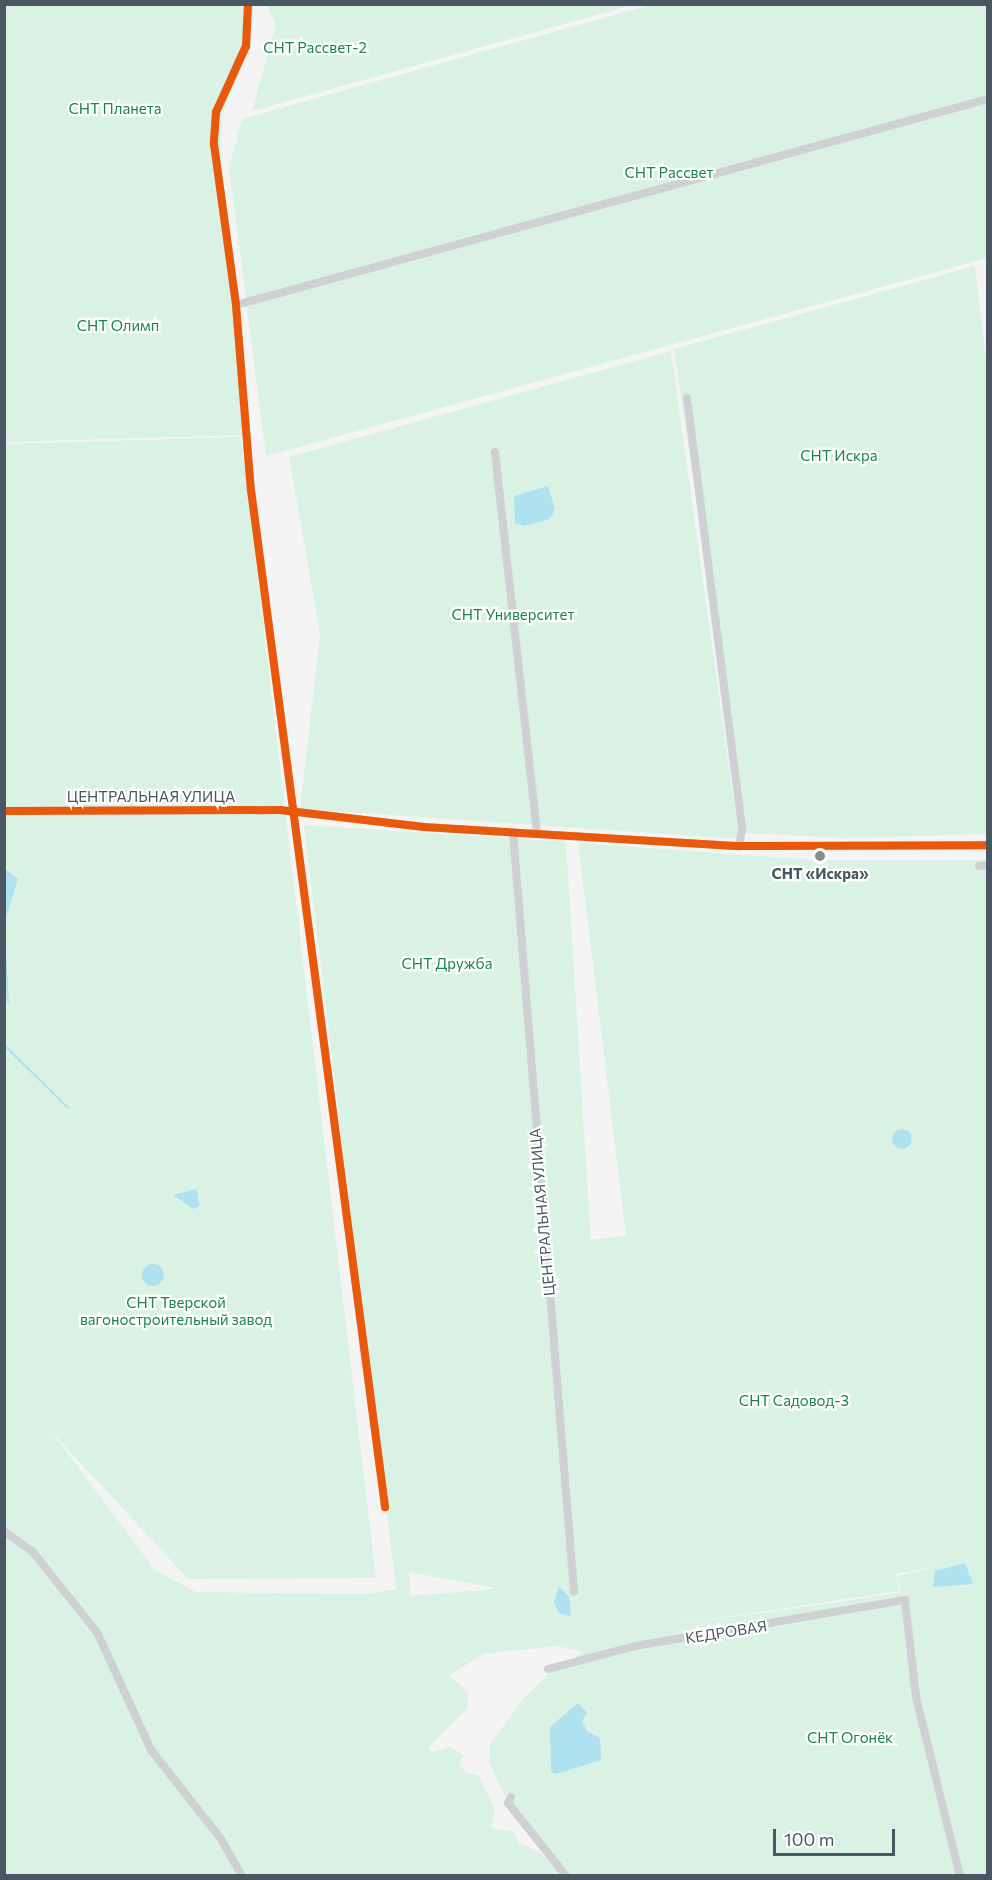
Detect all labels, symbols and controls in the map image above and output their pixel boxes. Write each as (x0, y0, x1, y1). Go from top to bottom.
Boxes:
park label: СНТ Рассвет-2 (263, 39, 367, 57)
park label: СНТ Планета (69, 100, 161, 118)
park label: СНТ Рассвет (625, 164, 713, 182)
park label: СНТ Олимп (77, 317, 159, 335)
park label: СНТ Искра (800, 447, 878, 465)
park label: СНТ Университет (452, 606, 574, 624)
street label: ЦЕНТРАЛЬНАЯ УЛИЦА (67, 788, 235, 806)
marker: СНТ «Искра» (813, 849, 827, 863)
place label: СНТ «Искра» (771, 865, 869, 883)
park label: СНТ Дружба (402, 955, 492, 973)
street label: ЦЕНТРАЛЬНАЯ УЛИЦА (526, 1127, 558, 1297)
park label: СНТ Тверской вагоностроительный завод (80, 1293, 272, 1328)
park label: СНТ Садовод-3 (739, 1392, 849, 1410)
street label: КЕДРОВАЯ (684, 1617, 768, 1647)
park label: СНТ Огонёк (807, 1729, 893, 1747)
scale bar (776, 1817, 898, 1855)
text: 100 m (784, 1828, 834, 1850)

